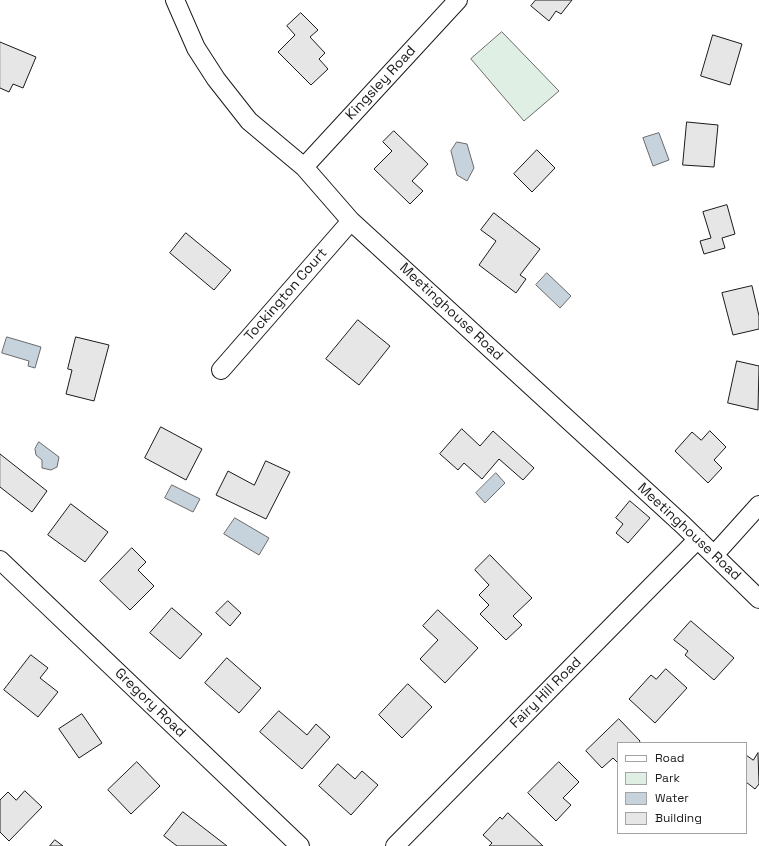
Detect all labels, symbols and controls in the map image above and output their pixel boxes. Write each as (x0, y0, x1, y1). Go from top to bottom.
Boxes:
street label: Kingsley Road (342, 42, 420, 124)
street label: Tockington Court (241, 245, 331, 345)
street label: Meetinghouse Road (396, 260, 506, 364)
street label: Meetinghouse Road (634, 480, 744, 584)
street label: Fairy Hill Road (507, 654, 585, 732)
street label: Gregory Road (111, 665, 189, 741)
legend (617, 742, 747, 834)
text: Road (655, 750, 684, 766)
text: Park (655, 770, 680, 786)
text: Water (655, 790, 689, 806)
text: Building (655, 810, 702, 826)

